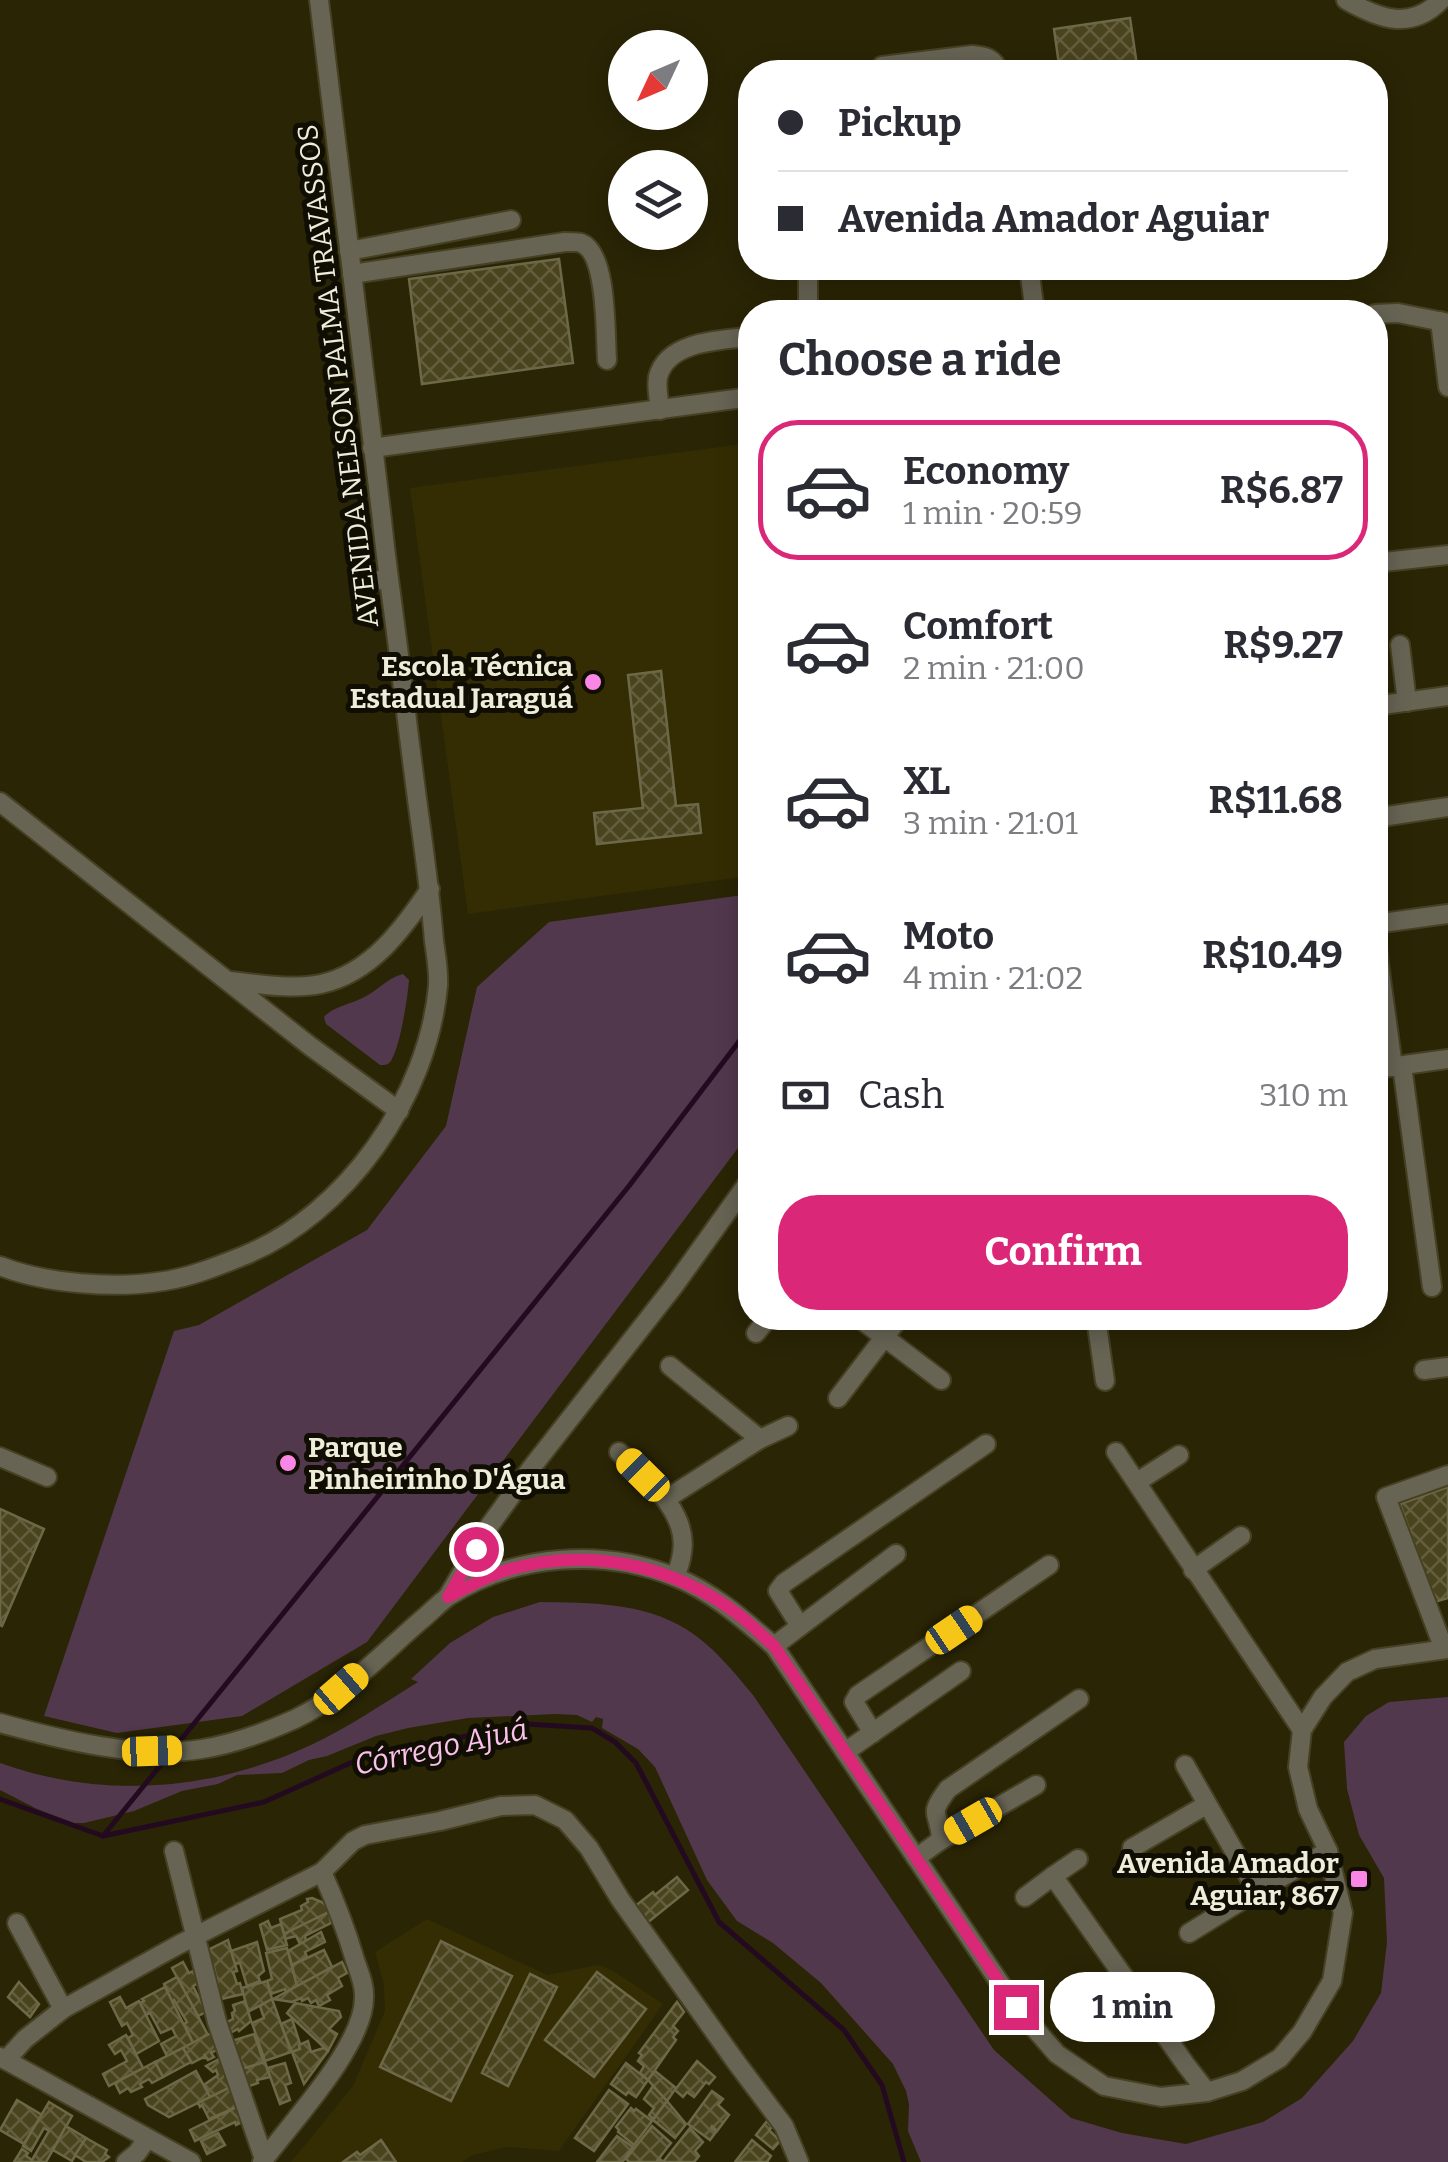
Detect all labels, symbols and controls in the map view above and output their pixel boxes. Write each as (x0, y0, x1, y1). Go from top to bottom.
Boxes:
north arrow (608, 30, 708, 130)
map controls (608, 30, 708, 250)
text: Pickup (838, 100, 962, 146)
street label: AVENIDA NELSON PALMA TRAVASSOS (291, 122, 385, 630)
button: layers (608, 150, 708, 250)
text: Avenida Amador Aguiar (838, 196, 1269, 242)
text: Choose a ride (778, 333, 1061, 387)
icon: car (783, 445, 873, 535)
text: Economy (903, 448, 1069, 494)
text: R$6.87 (1220, 467, 1343, 513)
text: 1 min · 20:59 (903, 494, 1082, 532)
icon: car (783, 600, 873, 690)
text: Comfort (903, 603, 1053, 649)
text: R$9.27 (1224, 622, 1343, 668)
text: 2 min · 21:00 (903, 649, 1085, 687)
place label: Escola Técnica Estadual Jaraguá (350, 650, 573, 715)
marker: Escola Técnica Estadual Jaraguá (582, 671, 604, 693)
icon: car (783, 755, 873, 845)
text: XL (903, 758, 950, 804)
text: R$11.68 (1208, 777, 1343, 823)
text: 3 min · 21:01 (903, 804, 1078, 842)
icon: car (783, 910, 873, 1000)
text: Moto (903, 913, 994, 959)
text: R$10.49 (1202, 932, 1343, 978)
text: 4 min · 21:02 (903, 959, 1083, 997)
icon: cash (778, 1068, 833, 1123)
text: Cash (858, 1072, 944, 1118)
text: 310 m (1259, 1076, 1348, 1114)
button: Confirm (778, 1195, 1348, 1310)
place label: Parque Pinheirinho D'Água (308, 1431, 566, 1496)
car (611, 1443, 675, 1507)
marker: Parque Pinheirinho D'Água (277, 1452, 299, 1474)
route start (454, 1527, 499, 1572)
car (921, 1601, 987, 1659)
car (309, 1658, 373, 1720)
water label: Córrego Ajuá (351, 1711, 531, 1783)
car (121, 1735, 183, 1767)
car (940, 1793, 1006, 1849)
place label: Avenida Amador Aguiar, 867 (1117, 1847, 1339, 1912)
marker: Avenida Amador Aguiar, 867 (1348, 1868, 1370, 1890)
callout: 1 min (1051, 1972, 1216, 2042)
route end (994, 1985, 1039, 2030)
text: 1 min (1092, 1988, 1173, 2026)

